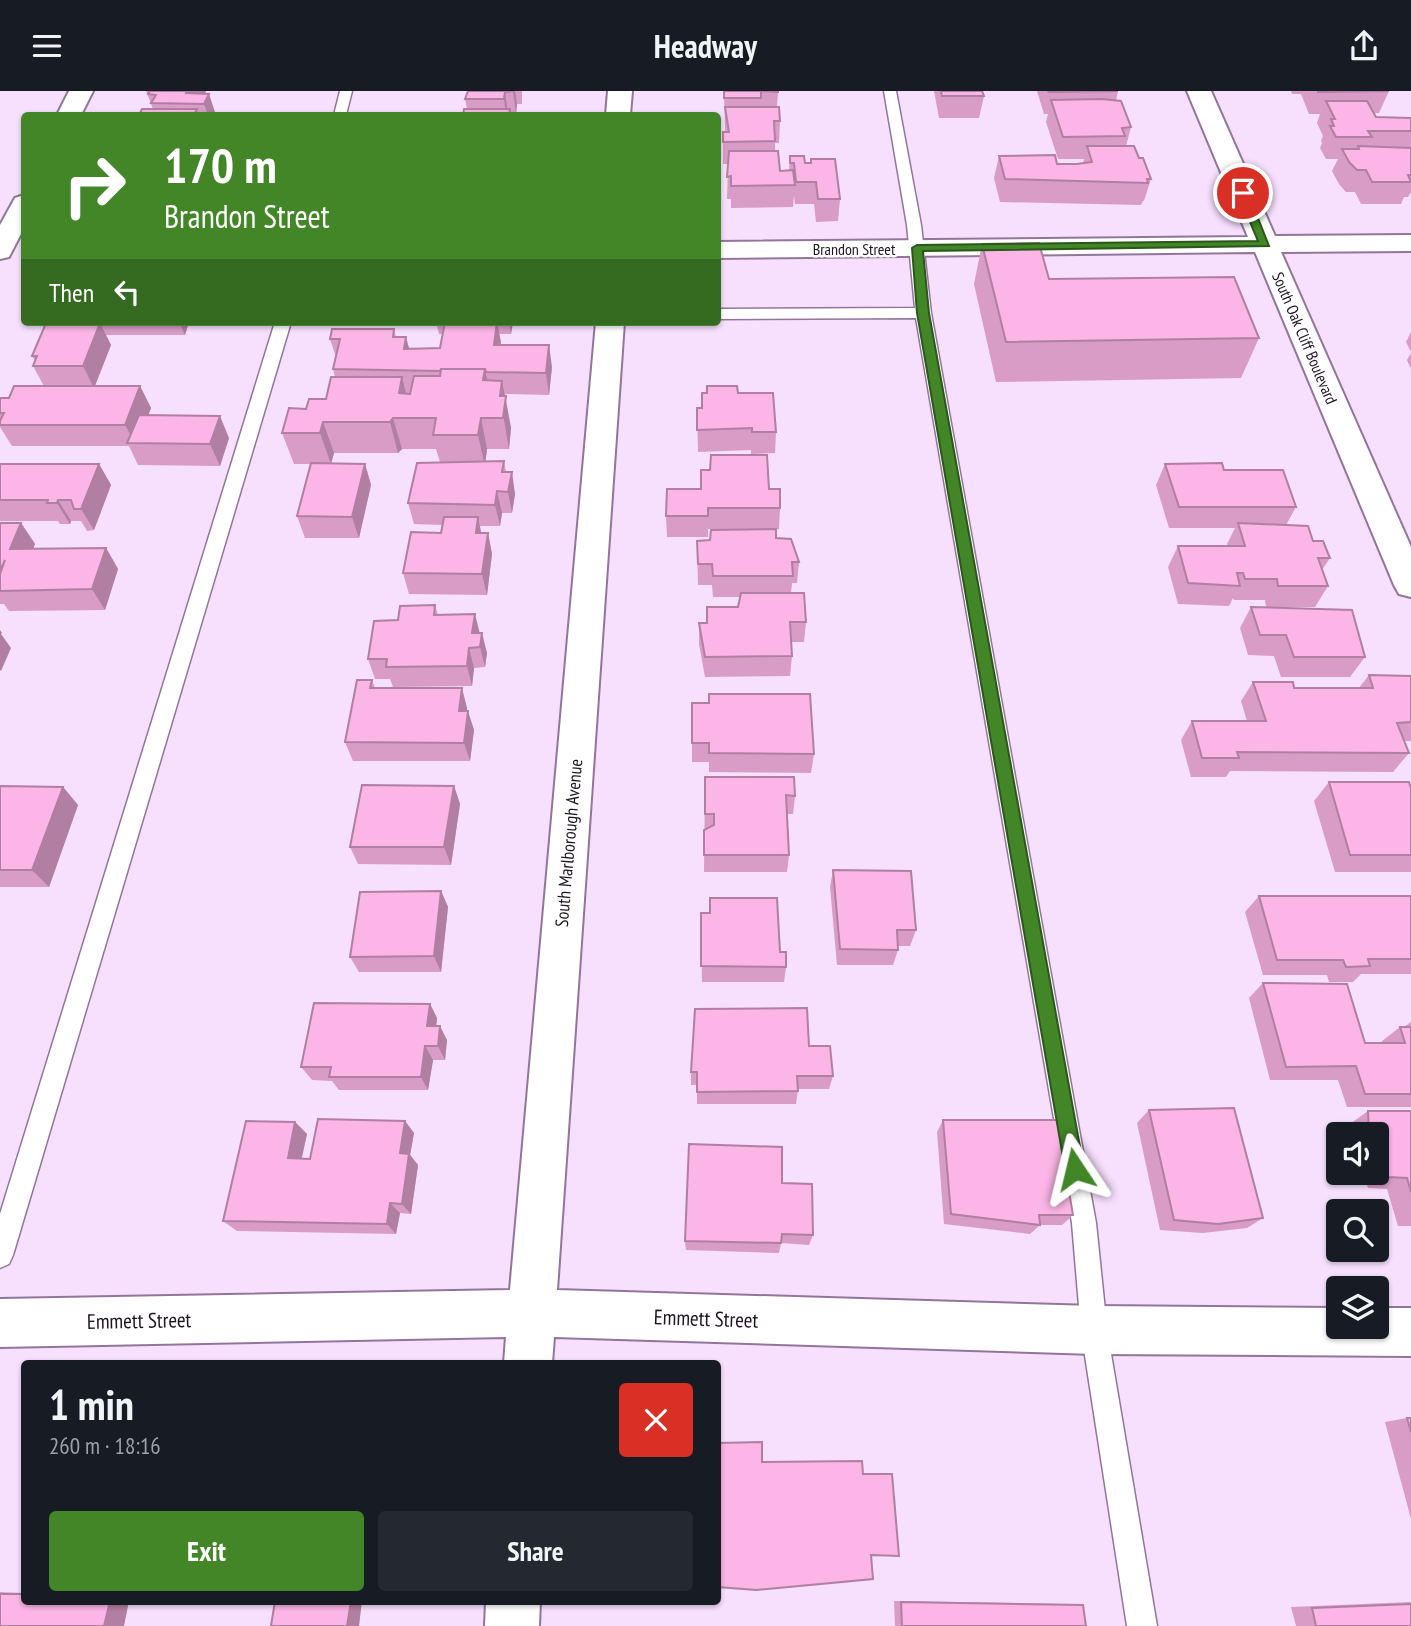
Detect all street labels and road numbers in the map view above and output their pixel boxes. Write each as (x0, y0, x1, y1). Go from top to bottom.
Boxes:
street label: Brandon Street (813, 239, 896, 259)
street label: South Oak Cliff Boulevard (1268, 269, 1342, 407)
street label: South Marlborough Avenue (550, 758, 587, 928)
street label: Emmett Street (653, 1303, 759, 1334)
street label: Emmett Street (87, 1306, 192, 1335)

